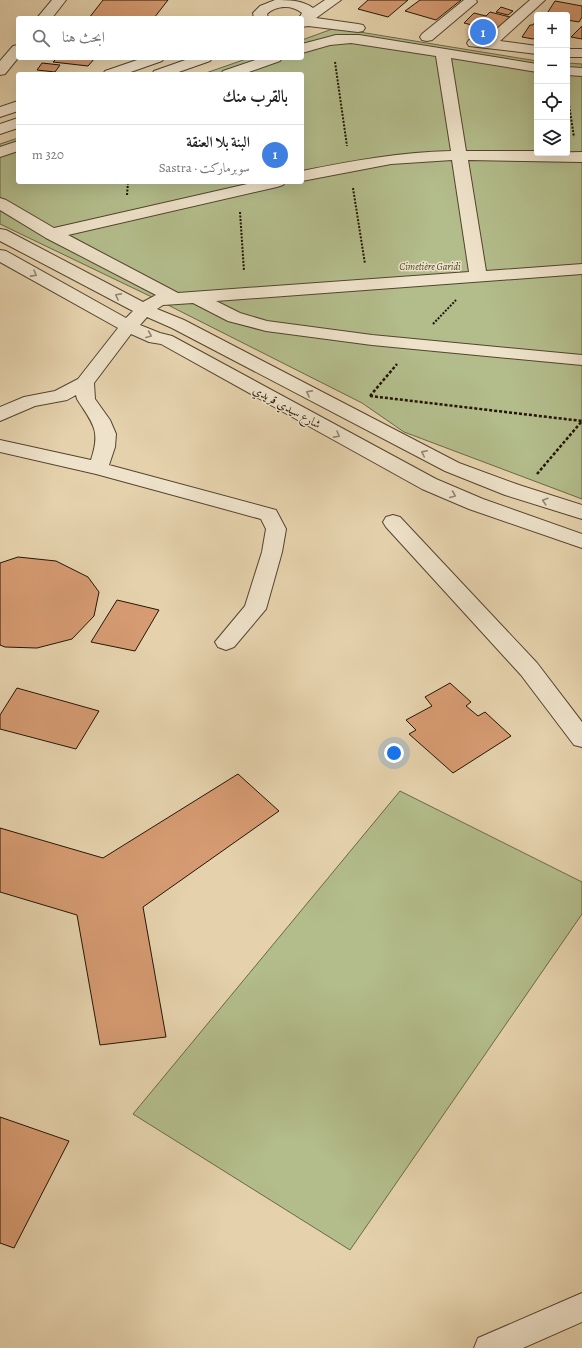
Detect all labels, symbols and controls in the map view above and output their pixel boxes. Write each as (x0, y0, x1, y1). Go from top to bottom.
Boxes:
map controls (534, 12, 570, 156)
button: + (534, 12, 570, 48)
search box (16, 16, 304, 60)
pin: 1 (470, 17, 496, 47)
icon: search (30, 27, 52, 49)
text: ابحث هنا (62, 27, 105, 47)
button: − (534, 48, 570, 84)
button: locate (534, 84, 570, 120)
text: بالقرب منك (222, 85, 288, 108)
button: layers (534, 120, 570, 156)
text: البنة بلا العنقة (186, 132, 250, 152)
text: 320 m (32, 146, 64, 163)
text: 1 (273, 146, 277, 163)
text: سوبرماركت · Sastra (159, 159, 250, 176)
park label: Cimetière Garidi (399, 260, 461, 273)
one-way arrow (30, 269, 37, 276)
one-way arrow (115, 293, 122, 301)
one-way arrow (144, 330, 152, 338)
street label: شارع سيدي قريدي (249, 382, 324, 435)
one-way arrow (306, 390, 313, 398)
one-way arrow (333, 430, 340, 438)
one-way arrow (421, 451, 428, 458)
one-way arrow (448, 490, 456, 498)
one-way arrow (541, 497, 548, 506)
your location (384, 743, 404, 763)

